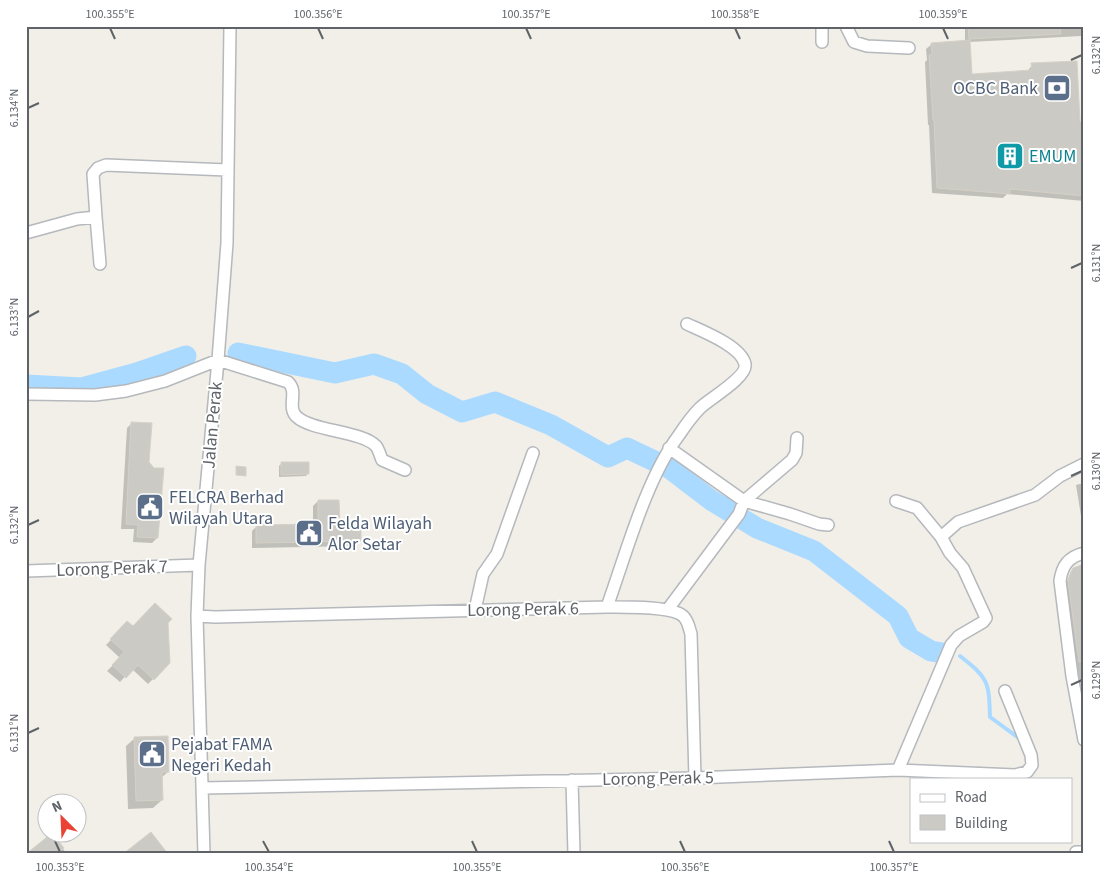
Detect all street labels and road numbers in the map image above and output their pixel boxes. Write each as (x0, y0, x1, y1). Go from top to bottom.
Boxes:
street label: Jalan Perak (196, 380, 229, 470)
street label: Lorong Perak 7 (56, 554, 168, 583)
street label: Lorong Perak 6 (467, 596, 579, 623)
street label: Lorong Perak 5 (602, 765, 714, 792)

